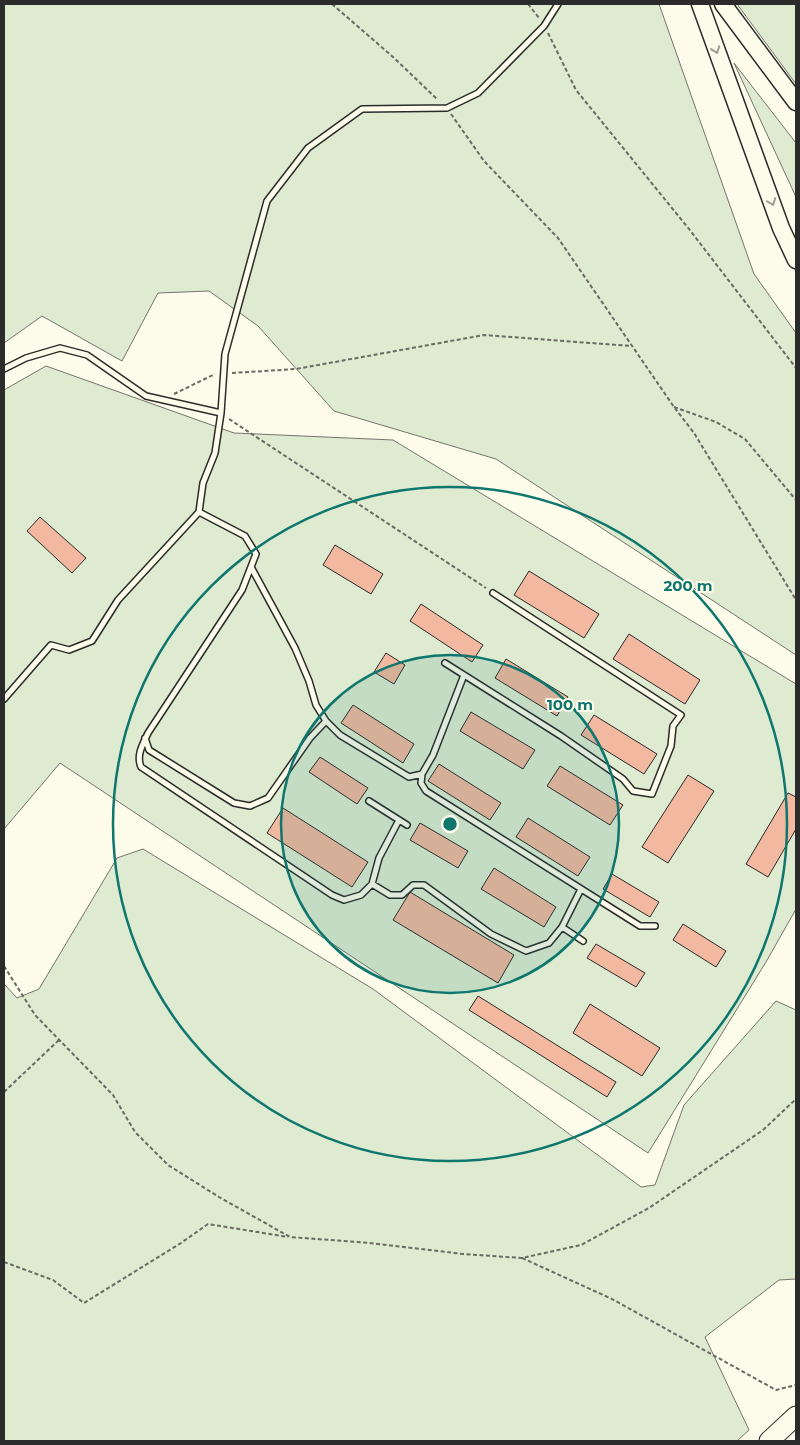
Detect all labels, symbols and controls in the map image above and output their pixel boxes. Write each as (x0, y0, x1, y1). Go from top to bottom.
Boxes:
one-way arrow (710, 45, 720, 53)
one-way arrow (766, 197, 776, 206)
text: 200 m (663, 576, 713, 595)
text: 100 m (547, 695, 593, 714)
centre of rings (441, 815, 459, 833)

